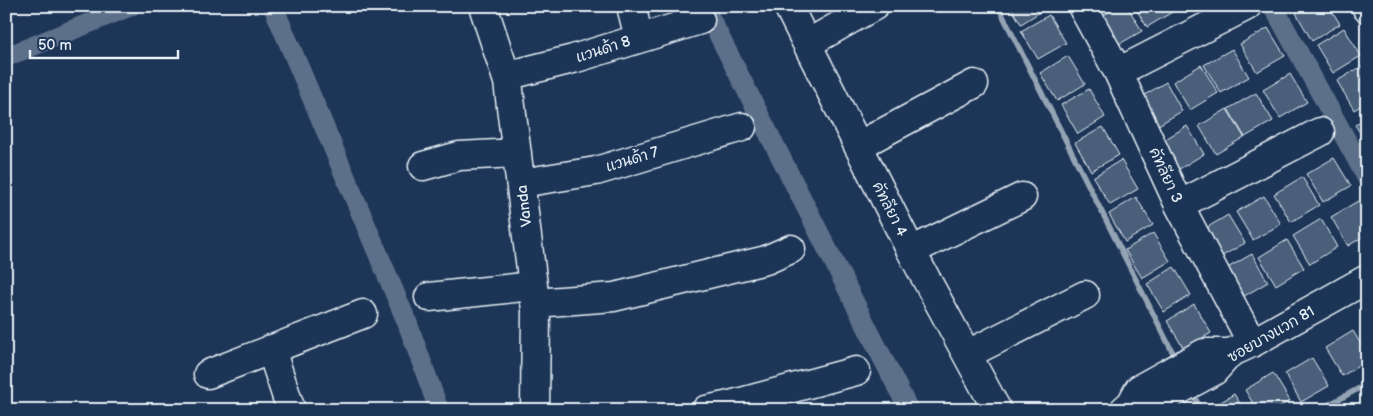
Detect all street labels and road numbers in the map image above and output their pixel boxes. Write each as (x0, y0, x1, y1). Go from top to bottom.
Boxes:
street label: แวนด้า 8 (573, 31, 633, 67)
street label: แวนด้า 7 (603, 141, 662, 177)
street label: คัทลียา 3 (1145, 145, 1187, 206)
street label: คัทลียา 4 (868, 179, 911, 240)
street label: Vanda (512, 184, 536, 228)
street label: ซอยบางแวก 81 (1224, 302, 1318, 367)

